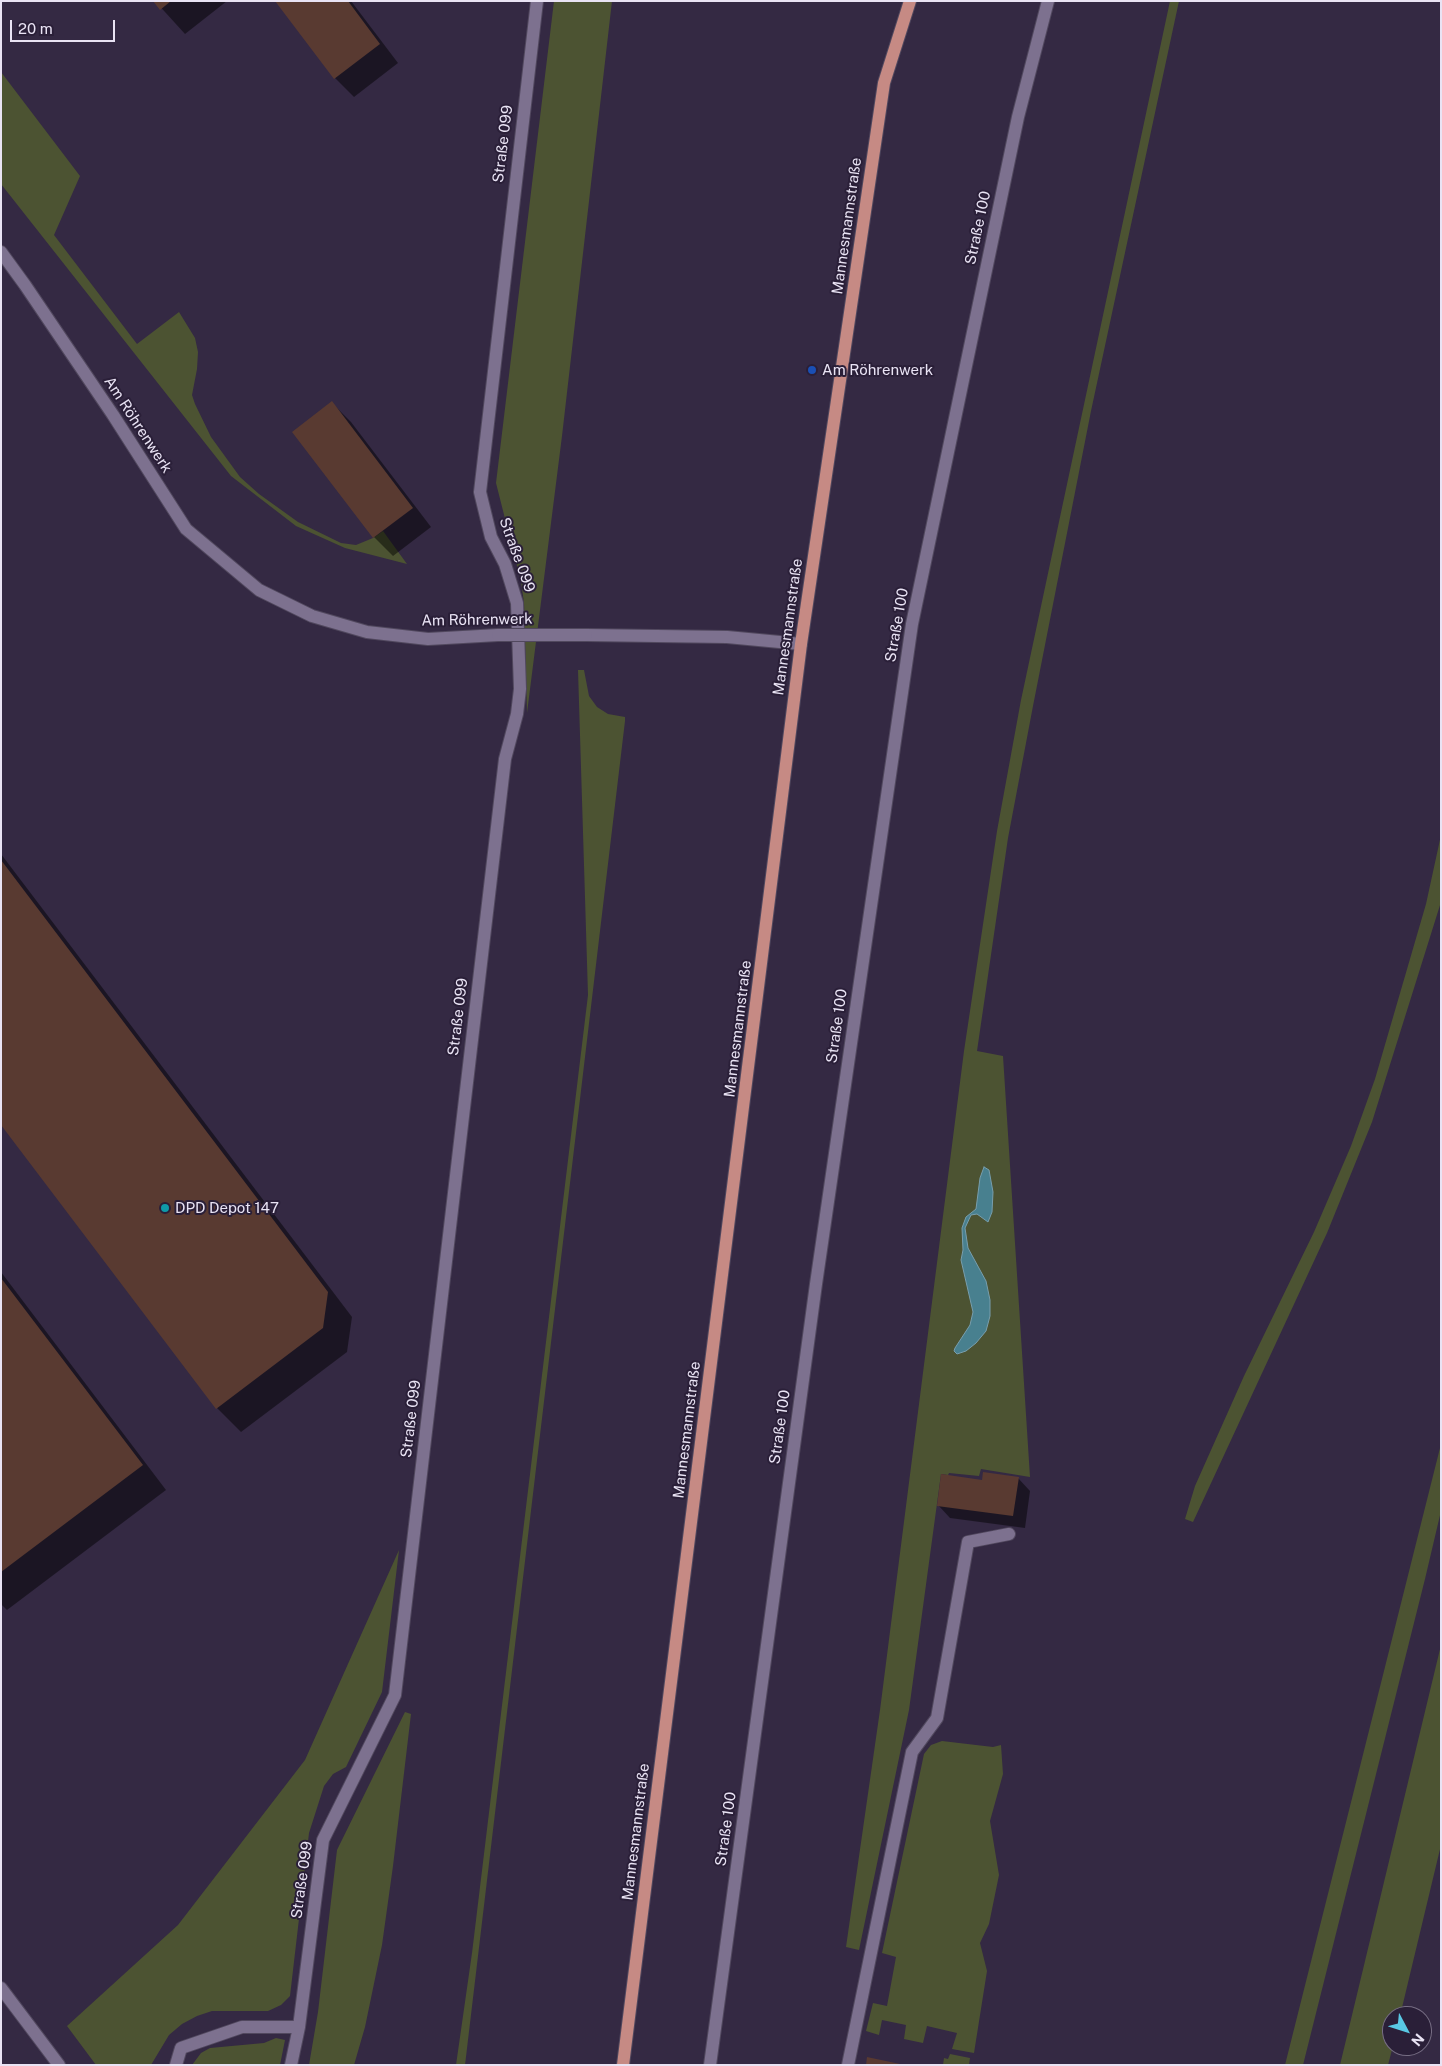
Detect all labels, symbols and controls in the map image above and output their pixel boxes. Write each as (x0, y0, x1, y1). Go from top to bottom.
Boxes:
scale bar (12, 10, 118, 42)
text: 20 m (18, 20, 53, 37)
street label: Straße 099 (489, 104, 517, 184)
street label: Mannesmannstraße (828, 156, 866, 296)
street label: Straße 100 (961, 190, 995, 266)
place label: Am Röhrenwerk (822, 361, 933, 379)
marker: Am Röhrenwerk (806, 364, 818, 376)
street label: Am Röhrenwerk (100, 373, 176, 477)
street label: Straße 099 (495, 515, 539, 595)
street label: Mannesmannstraße (769, 557, 807, 697)
street label: Straße 100 (882, 587, 912, 663)
street label: Am Röhrenwerk (421, 610, 533, 630)
street label: Mannesmannstraße (721, 959, 755, 1099)
street label: Straße 099 (444, 977, 472, 1057)
street label: Straße 100 (823, 988, 851, 1064)
place label: DPD Depot 147 (175, 1199, 279, 1217)
marker: DPD Depot 147 (159, 1202, 171, 1214)
street label: Mannesmannstraße (670, 1360, 704, 1500)
street label: Straße 099 (397, 1379, 425, 1459)
street label: Straße 100 (766, 1389, 794, 1465)
street label: Mannesmannstraße (619, 1762, 653, 1902)
street label: Straße 100 (712, 1791, 740, 1867)
street label: Straße 099 (288, 1840, 316, 1920)
north arrow (1382, 2006, 1432, 2056)
text: N (1408, 2031, 1427, 2049)

